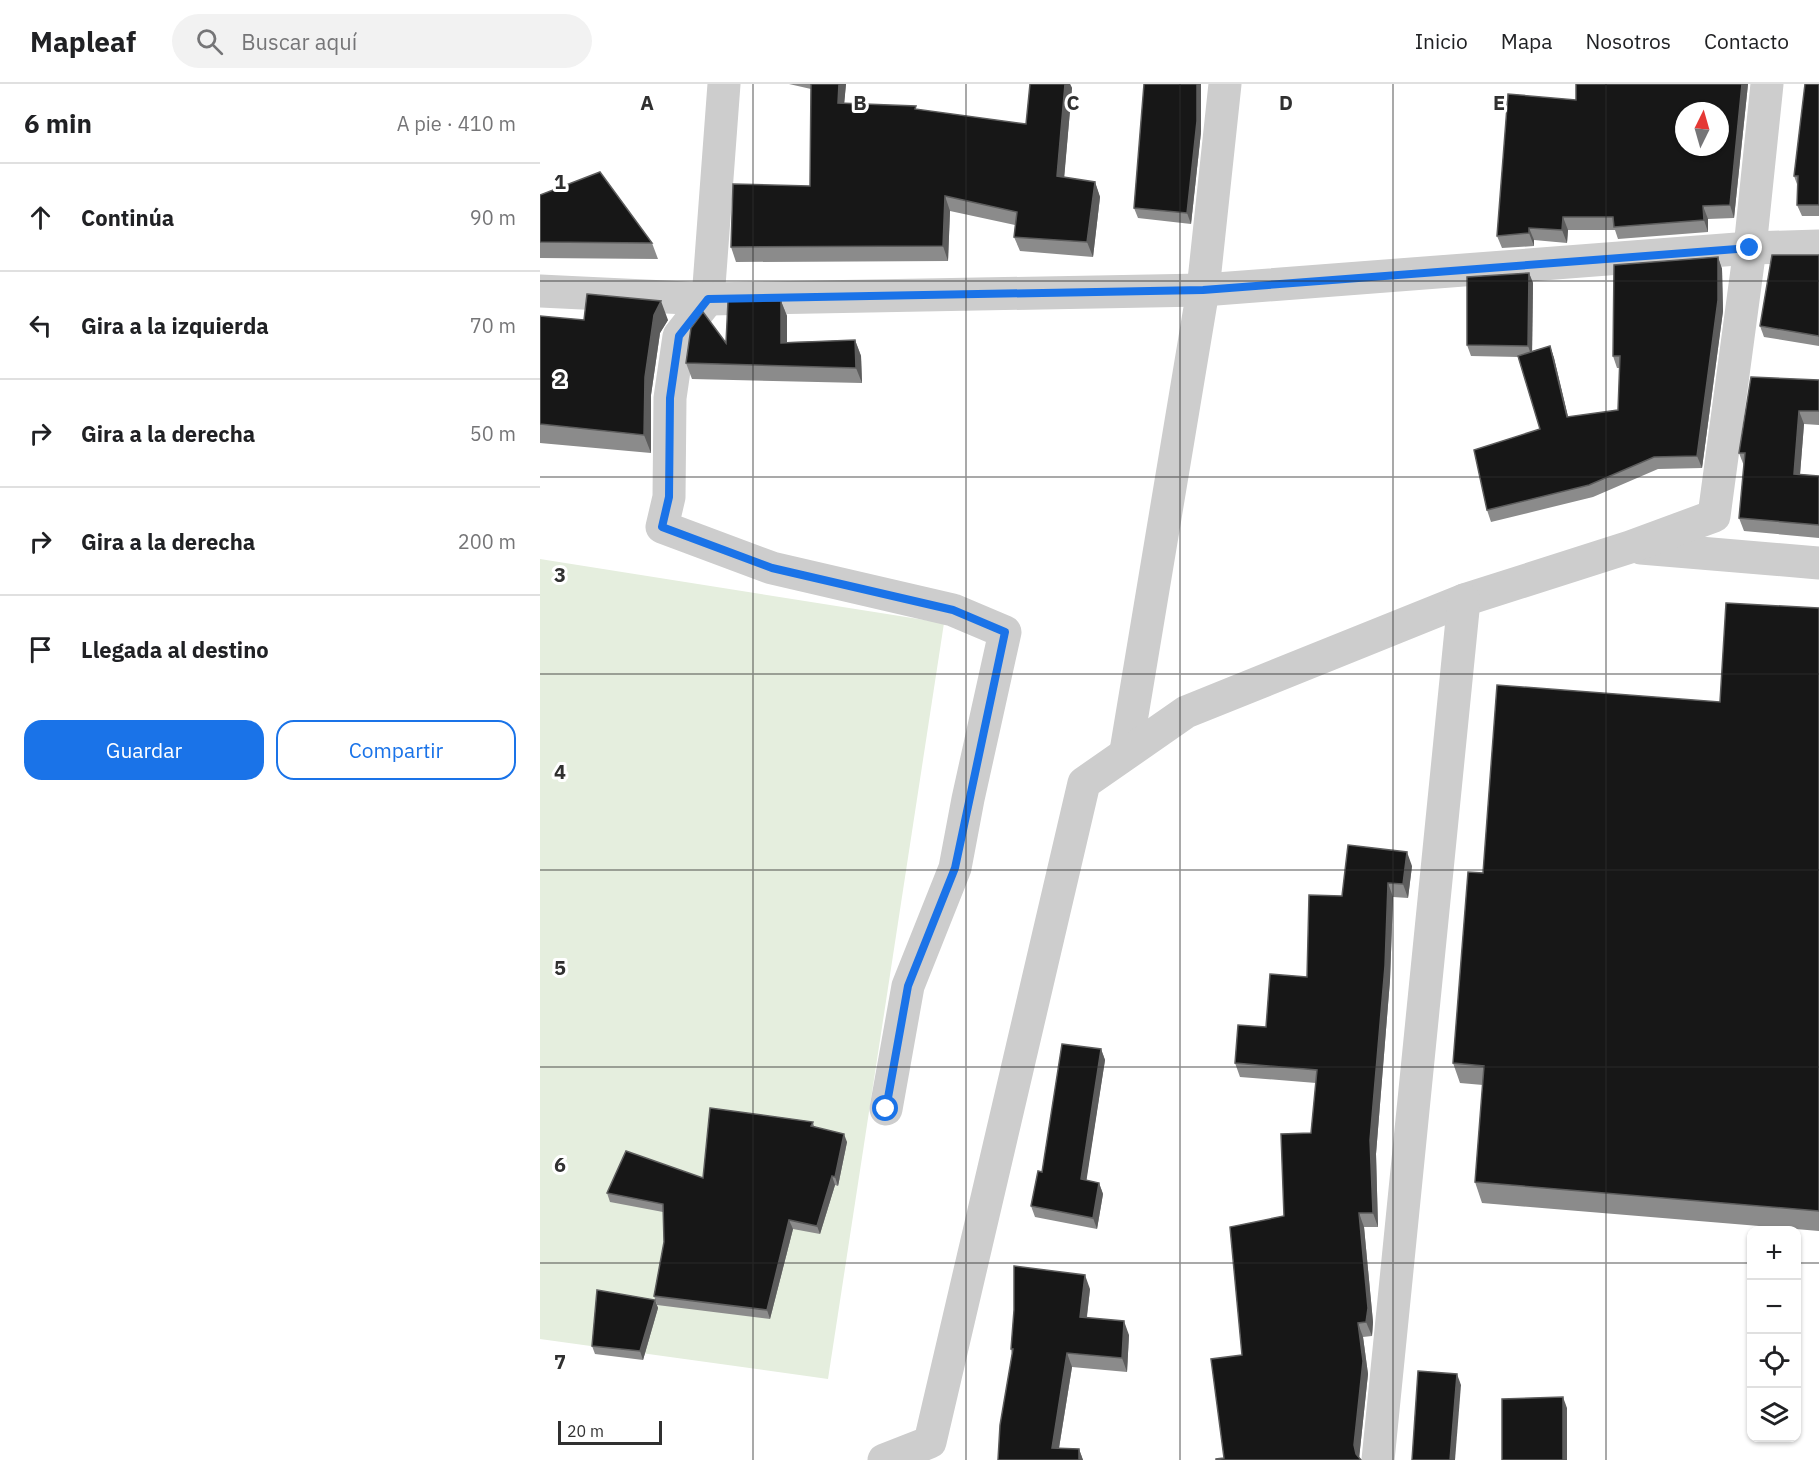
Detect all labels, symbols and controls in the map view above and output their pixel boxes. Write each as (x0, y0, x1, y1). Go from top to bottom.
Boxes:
search box (172, 14, 592, 68)
text: Mapleaf (30, 23, 136, 60)
icon: search (193, 25, 226, 58)
text: Buscar aquí (241, 27, 357, 56)
text: Inicio (1415, 27, 1468, 55)
text: Mapa (1501, 27, 1553, 55)
text: Nosotros (1586, 27, 1671, 55)
text: Contacto (1704, 27, 1789, 55)
text: A (640, 89, 654, 116)
text: B (853, 89, 867, 116)
text: C (1066, 89, 1080, 116)
text: D (1279, 89, 1293, 116)
text: E (1493, 89, 1505, 116)
north arrow (1675, 102, 1729, 156)
text: 6 min (24, 106, 92, 140)
text: A pie · 410 m (397, 110, 516, 137)
text: 1 (554, 168, 566, 195)
icon: ahead (24, 201, 57, 234)
text: Continúa (81, 203, 174, 232)
text: 90 m (470, 204, 516, 231)
route end (1736, 234, 1762, 260)
icon: left (24, 309, 57, 342)
text: Gira a la izquierda (81, 311, 269, 340)
text: 70 m (470, 312, 516, 339)
text: 2 (554, 365, 566, 392)
icon: right (24, 417, 57, 450)
text: Gira a la derecha (81, 419, 255, 448)
text: 50 m (470, 420, 516, 447)
icon: right (24, 525, 57, 558)
text: Gira a la derecha (81, 527, 255, 556)
text: 200 m (458, 528, 516, 555)
text: 3 (554, 561, 566, 588)
icon: arrive (24, 633, 57, 666)
text: Llegada al destino (81, 635, 269, 664)
button: Guardar (24, 720, 264, 780)
button: Compartir (276, 720, 516, 780)
text: 4 (554, 758, 566, 785)
text: 5 (554, 954, 566, 981)
route start (872, 1095, 898, 1121)
text: 6 (554, 1151, 566, 1178)
map controls (1747, 1226, 1801, 1442)
button: + (1747, 1226, 1801, 1280)
button: − (1747, 1280, 1801, 1334)
button: locate (1747, 1334, 1801, 1388)
text: 7 (554, 1348, 566, 1375)
button: layers (1747, 1388, 1801, 1442)
scale bar (558, 1418, 662, 1446)
text: 20 m (567, 1421, 604, 1441)

